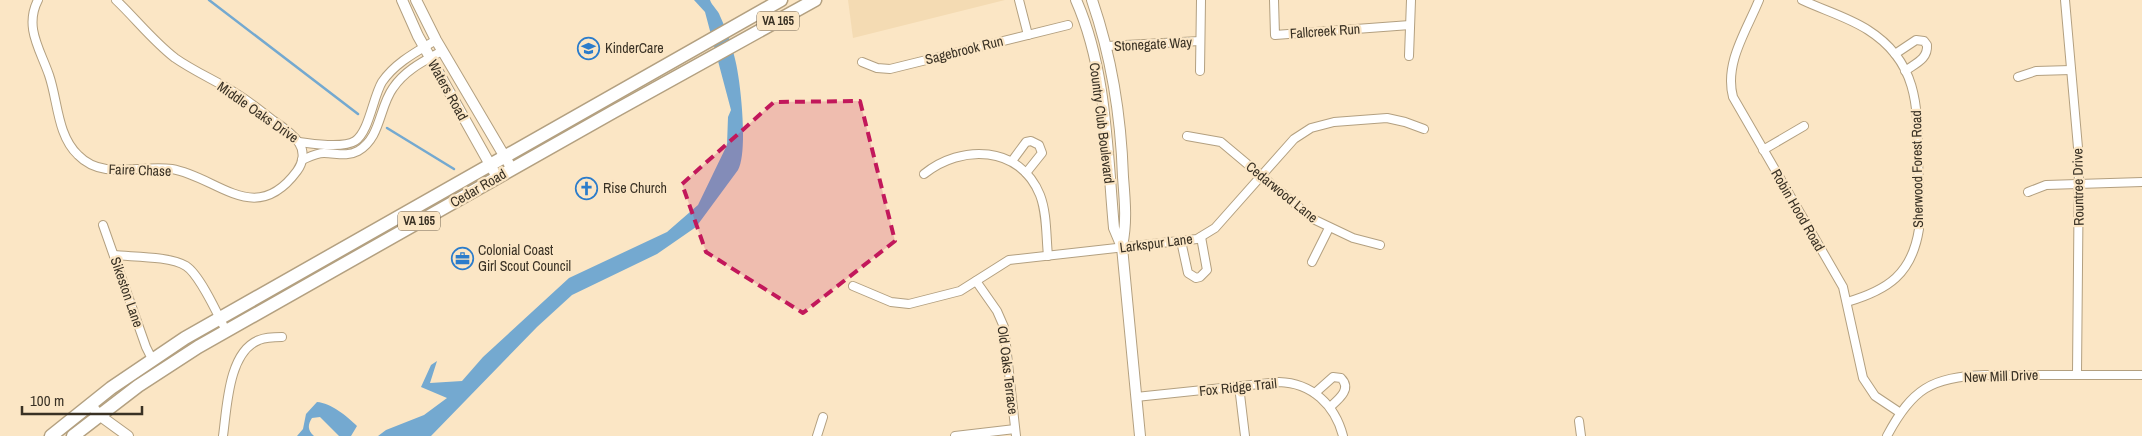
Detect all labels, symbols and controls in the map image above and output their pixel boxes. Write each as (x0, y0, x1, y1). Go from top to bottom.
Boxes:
road number: VA 165 (757, 12, 799, 30)
street label: Fallcreek Run (1289, 20, 1361, 42)
street label: Sagebrook Run (923, 32, 1005, 68)
street label: Stonegate Way (1114, 33, 1193, 55)
school or university icon: KinderCare (577, 36, 601, 60)
place label: KinderCare (605, 39, 664, 57)
street label: Waters Road (424, 57, 472, 123)
street label: Country Club Boulevard (1086, 61, 1118, 185)
street label: Middle Oaks Drive (214, 77, 302, 147)
street label: Sherwood Forest Road (1907, 110, 1927, 228)
street label: Rountree Drive (2068, 148, 2088, 226)
street label: Cedarwood Lane (1242, 157, 1322, 227)
street label: Faire Chase (108, 160, 172, 180)
street label: Cedar Road (447, 165, 509, 211)
street label: Robin Hood Road (1767, 166, 1829, 254)
church icon: Rise Church (575, 176, 599, 200)
place label: Rise Church (603, 179, 667, 197)
road number: VA 165 (398, 212, 440, 230)
street label: Larkspur Lane (1118, 230, 1194, 256)
place label: Colonial Coast Girl Scout Council (478, 241, 571, 275)
office icon: Colonial Coast Girl Scout Council (450, 246, 474, 270)
street label: Sikeston Lane (107, 254, 147, 330)
street label: Old Oaks Terrace (994, 325, 1022, 415)
street label: New Mill Drive (1963, 366, 2039, 386)
street label: Fox Ridge Trail (1198, 374, 1278, 400)
scale bar (22, 384, 142, 416)
text: 100 m (30, 390, 64, 411)

